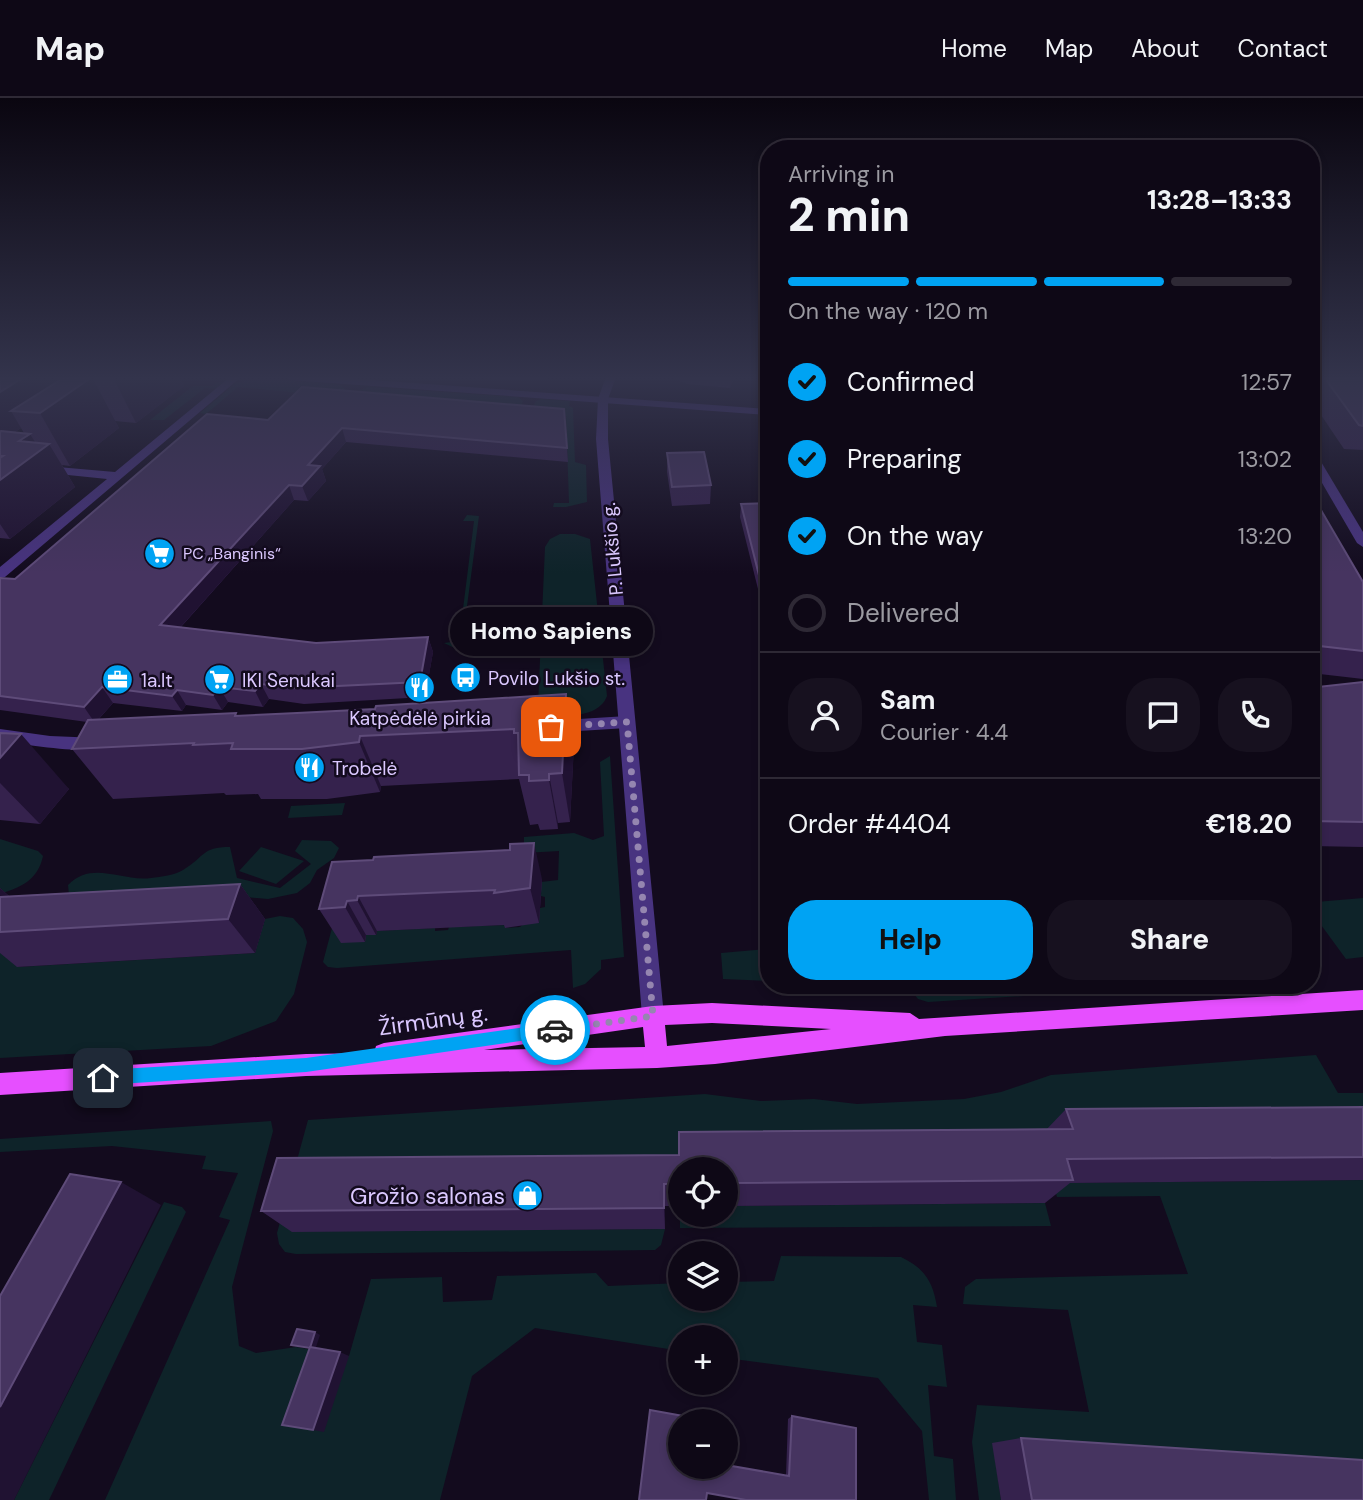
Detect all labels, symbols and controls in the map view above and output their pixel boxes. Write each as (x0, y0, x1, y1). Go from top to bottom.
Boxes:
text: Map (35, 27, 105, 70)
text: Home (941, 33, 1007, 64)
text: Map (1045, 33, 1093, 64)
text: About (1131, 33, 1200, 64)
text: Contact (1238, 33, 1328, 64)
text: Arriving in (788, 159, 894, 189)
text: 13:28–13:33 (1147, 183, 1292, 217)
text: 2 min (788, 185, 910, 245)
text: On the way · 120 m (788, 296, 988, 326)
icon: check (788, 363, 826, 401)
text: Confirmed (847, 365, 974, 399)
text: 12:57 (1241, 367, 1292, 397)
icon: check (788, 440, 826, 478)
text: Preparing (847, 442, 962, 476)
text: 13:02 (1238, 444, 1292, 474)
street label: P. Lukšio g. (596, 501, 629, 596)
icon: check (788, 517, 826, 555)
text: On the way (847, 519, 983, 553)
text: 13:20 (1238, 521, 1292, 551)
supermarket icon: PC „Banginis“ (143, 536, 177, 570)
place label: PC „Banginis“ (183, 543, 281, 564)
text: Delivered (847, 596, 960, 630)
callout: Homo Sapiens (449, 608, 652, 657)
text: Homo Sapiens (471, 616, 632, 646)
bus stop icon: Povilo Lukšio st. (448, 661, 482, 695)
office icon: 1a.lt (101, 663, 135, 697)
supermarket icon: IKI Senukai (202, 663, 236, 697)
place label: Povilo Lukšio st. (488, 666, 625, 691)
place label: 1a.lt (141, 668, 173, 693)
place label: IKI Senukai (242, 668, 335, 693)
restaurant icon: Katpėdėlė pirkia (403, 670, 437, 704)
button: person (788, 678, 862, 752)
button: chat (1126, 678, 1200, 752)
button: phone (1218, 678, 1292, 752)
text: Sam (880, 683, 935, 717)
pin (521, 697, 581, 757)
place label: Katpėdėlė pirkia (349, 706, 491, 731)
icon: bag (532, 708, 570, 746)
text: Courier · 4.4 (880, 717, 1008, 747)
restaurant icon: Trobelė (292, 751, 326, 785)
place label: Trobelė (332, 756, 397, 781)
text: Order #4404 (788, 807, 951, 841)
text: €18.20 (1206, 807, 1292, 841)
button: Help (788, 900, 1033, 980)
button: Share (1047, 900, 1292, 980)
courier (520, 995, 590, 1065)
street label: Žirmūnų g. (376, 997, 490, 1043)
icon: car (536, 1011, 574, 1049)
pin (73, 1048, 133, 1108)
icon: home (84, 1059, 122, 1097)
map controls (668, 1157, 738, 1479)
button: locate (668, 1157, 738, 1227)
shop icon: Grožio salonas (511, 1179, 545, 1213)
place label: Grožio salonas (350, 1181, 505, 1211)
button: layers (668, 1241, 738, 1311)
button: + (668, 1325, 738, 1395)
button: − (668, 1409, 738, 1479)

